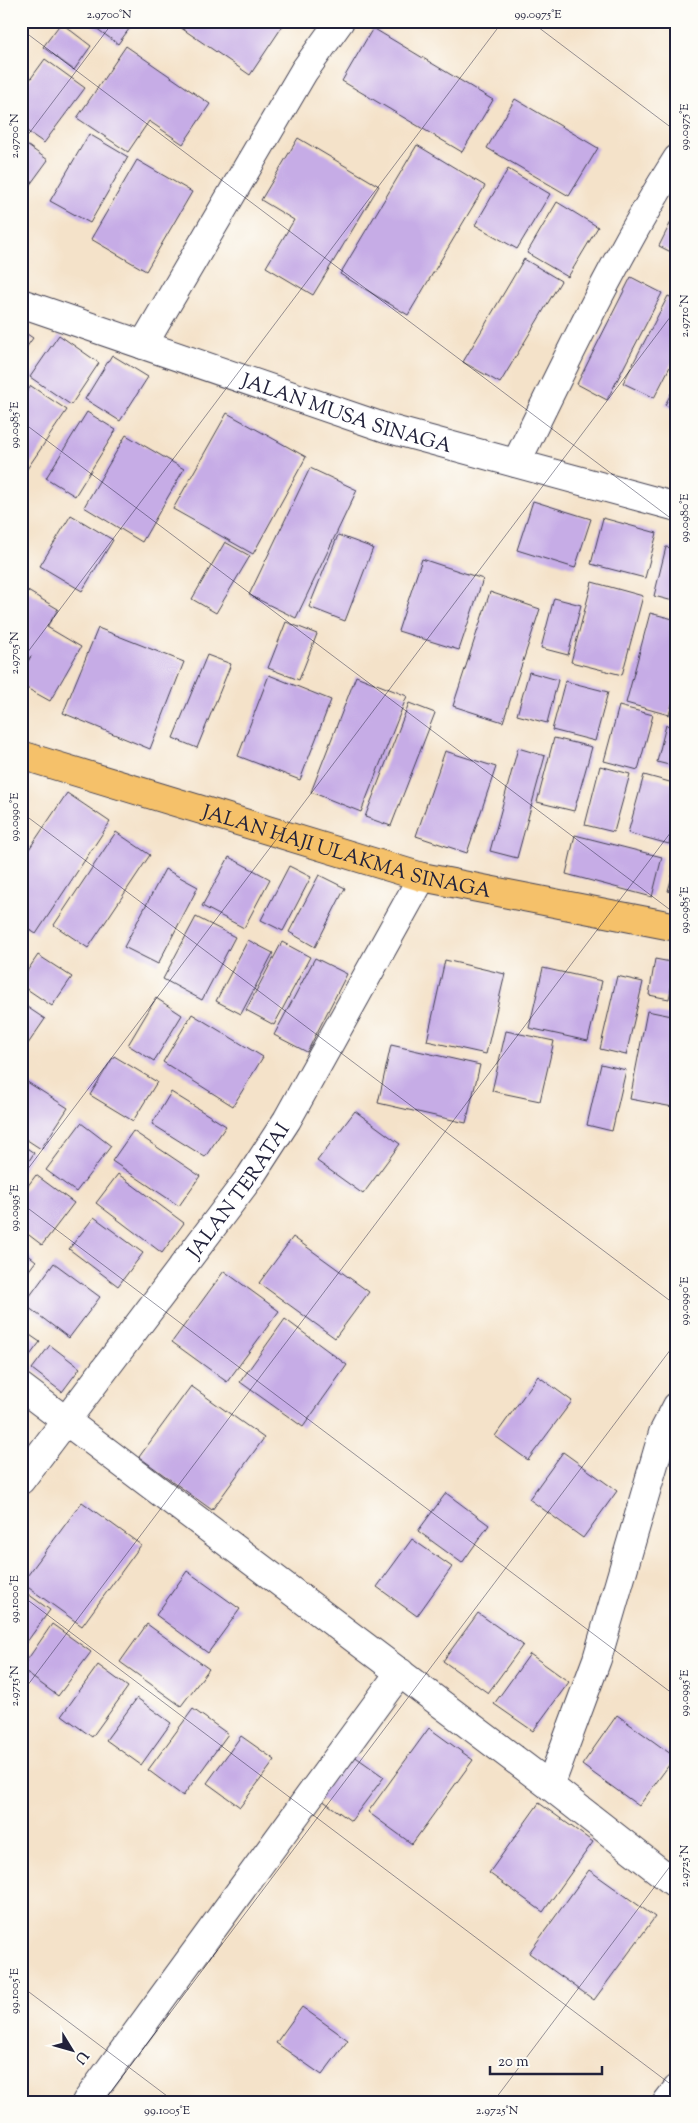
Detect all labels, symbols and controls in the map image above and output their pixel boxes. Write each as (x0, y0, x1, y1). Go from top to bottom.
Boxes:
text: 2.9700°N (86, 6, 132, 24)
text: 99.0975°E (514, 6, 562, 24)
text: 99.0975°E (676, 103, 694, 151)
text: 2.9700°N (6, 113, 24, 159)
text: 2.9710°N (676, 294, 694, 338)
street label: JALAN MUSA SINAGA (236, 367, 455, 462)
text: 99.0985°E (6, 401, 24, 449)
text: 99.0980°E (676, 493, 694, 543)
text: 2.9705°N (6, 631, 24, 675)
text: 99.0990°E (6, 792, 24, 841)
street label: JALAN HAJI ULAKMA SINAGA (197, 799, 493, 907)
text: 99.0985°E (676, 886, 694, 934)
street label: JALAN TERATAI (181, 1118, 299, 1266)
text: 99.0995°E (6, 1184, 24, 1231)
text: 99.0990°E (676, 1276, 694, 1325)
text: 99.1000°E (6, 1574, 24, 1623)
text: 2.9715°N (6, 1665, 24, 1707)
text: 99.0995°E (676, 1669, 694, 1716)
text: 2.9725°N (676, 1844, 694, 1887)
text: 99.1005°E (6, 1967, 24, 2014)
north arrow (48, 2026, 98, 2076)
scale bar (490, 2043, 603, 2075)
text: U (69, 2046, 92, 2068)
text: 20 m (498, 2052, 529, 2073)
text: 99.1005°E (144, 2102, 191, 2120)
text: 2.9725°N (476, 2102, 519, 2120)

